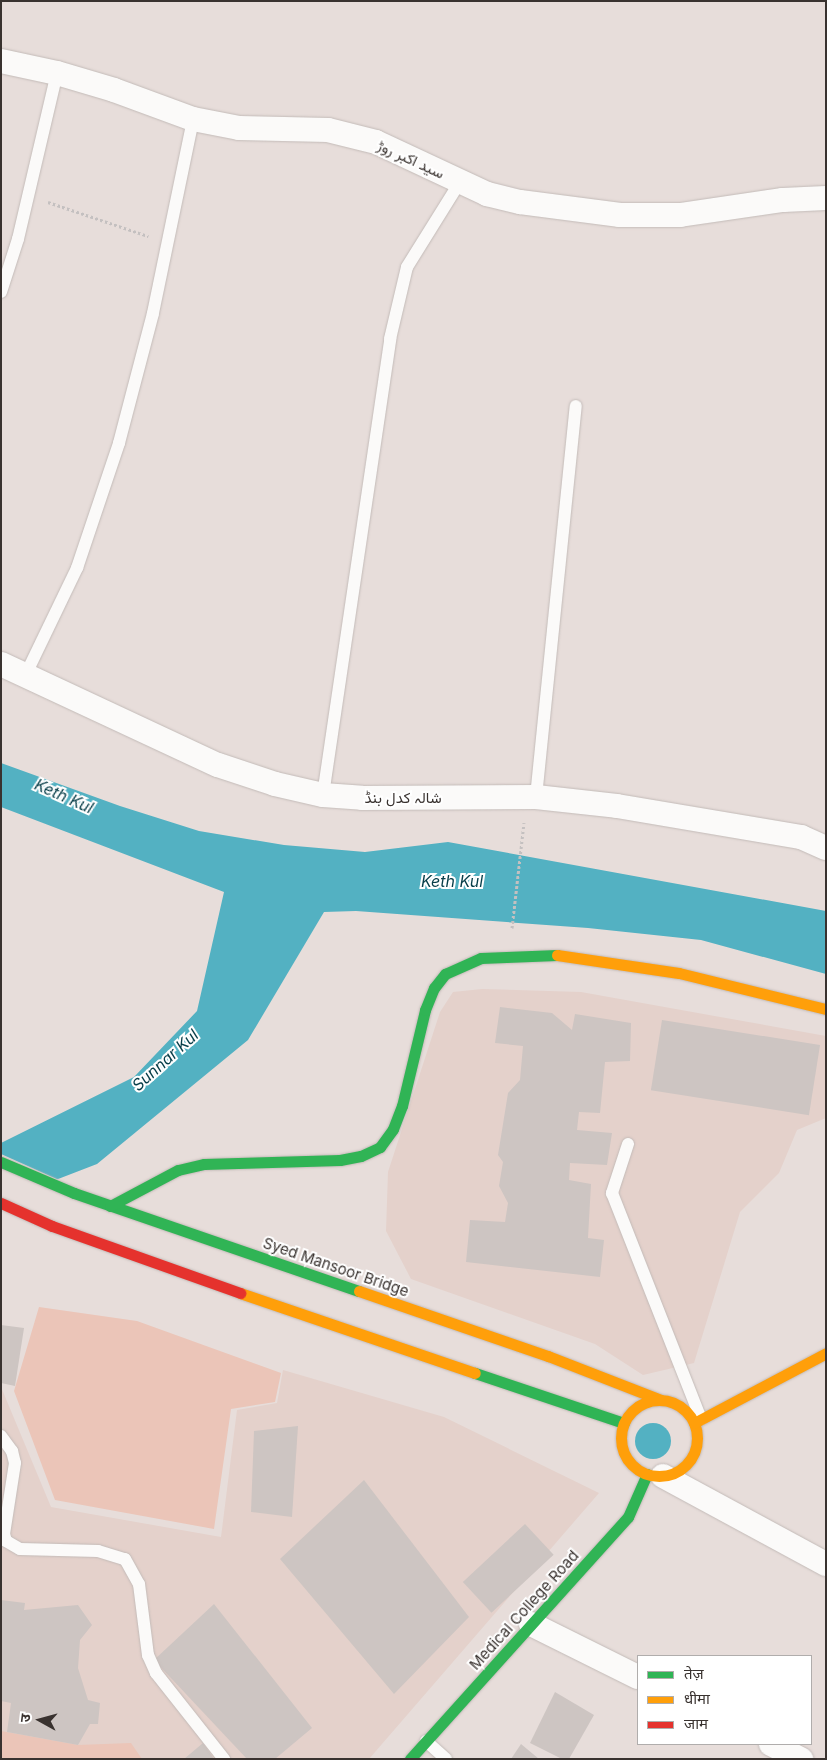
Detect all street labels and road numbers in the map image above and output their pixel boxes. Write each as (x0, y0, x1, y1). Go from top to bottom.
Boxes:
street label: سید اکبر روڑ (375, 136, 447, 182)
street label: شالہ کدل بنڈ (364, 789, 442, 807)
street label: Syed Mansoor Bridge (261, 1234, 411, 1300)
street label: Medical College Road (466, 1547, 582, 1673)

